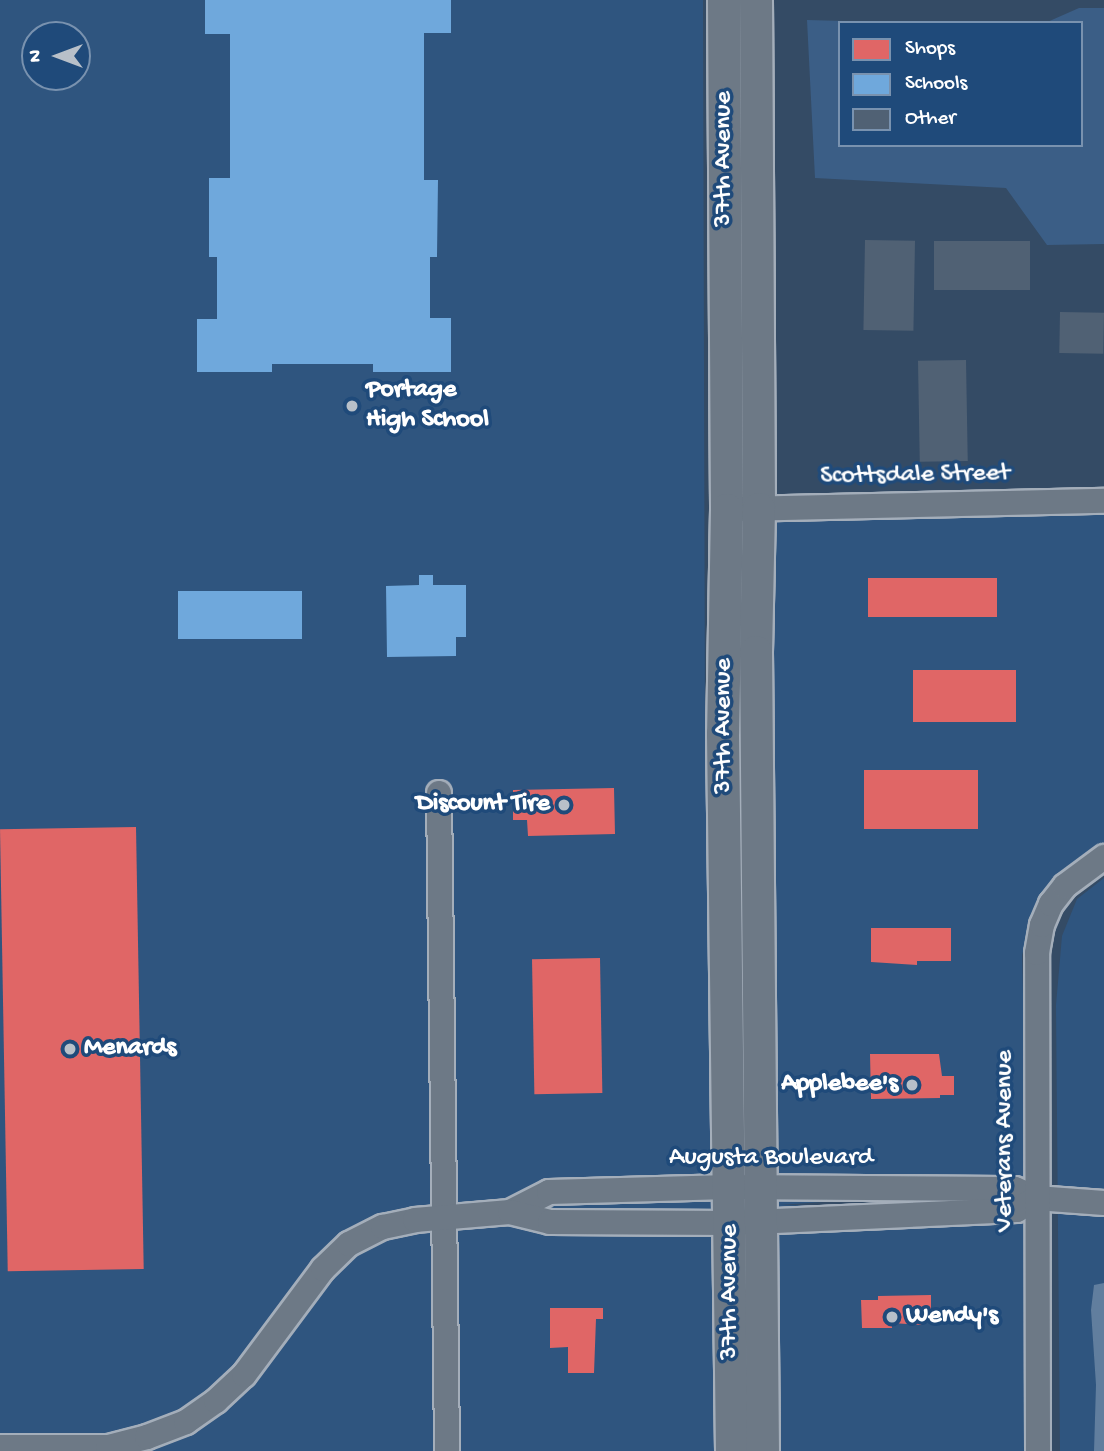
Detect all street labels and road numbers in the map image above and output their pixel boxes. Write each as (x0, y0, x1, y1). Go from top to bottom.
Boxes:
street label: 37th Avenue (709, 91, 741, 227)
street label: Scottsdale Street (820, 459, 1010, 493)
street label: 37th Avenue (709, 658, 741, 794)
street label: Veterans Avenue (990, 1050, 1022, 1232)
street label: Augusta Boulevard (669, 1143, 873, 1175)
street label: 37th Avenue (715, 1224, 747, 1360)

